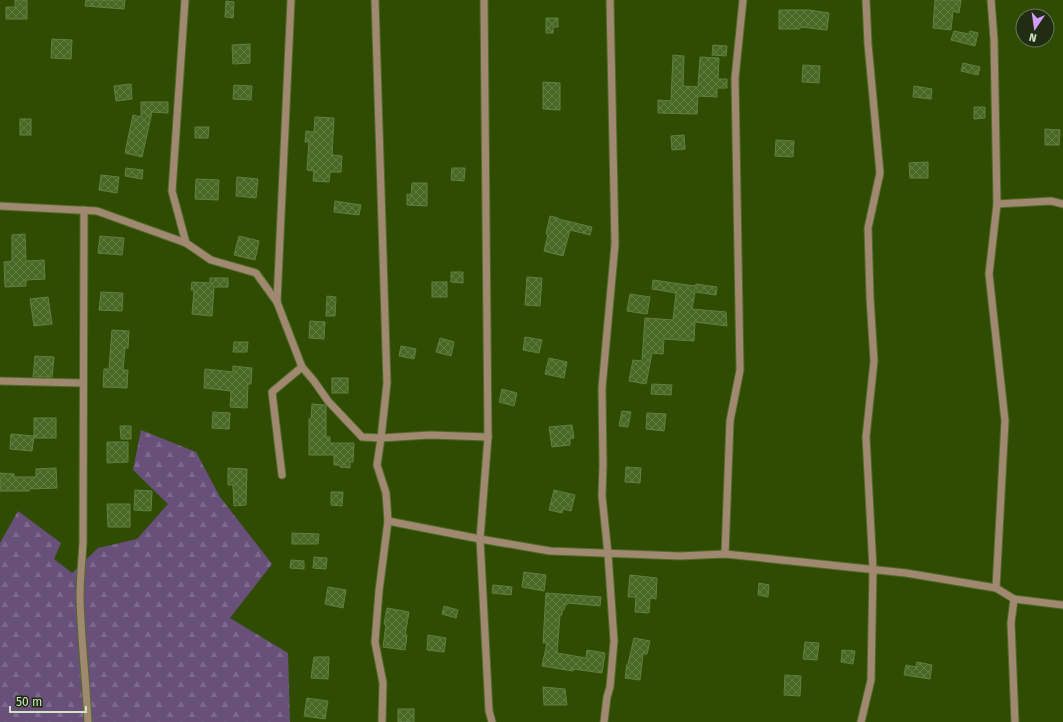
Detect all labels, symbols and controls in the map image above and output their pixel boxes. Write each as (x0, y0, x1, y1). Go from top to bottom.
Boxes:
north arrow (1015, 8, 1055, 48)
text: N (1028, 30, 1038, 44)
scale bar (10, 688, 86, 714)
text: 50 m (16, 695, 42, 709)

